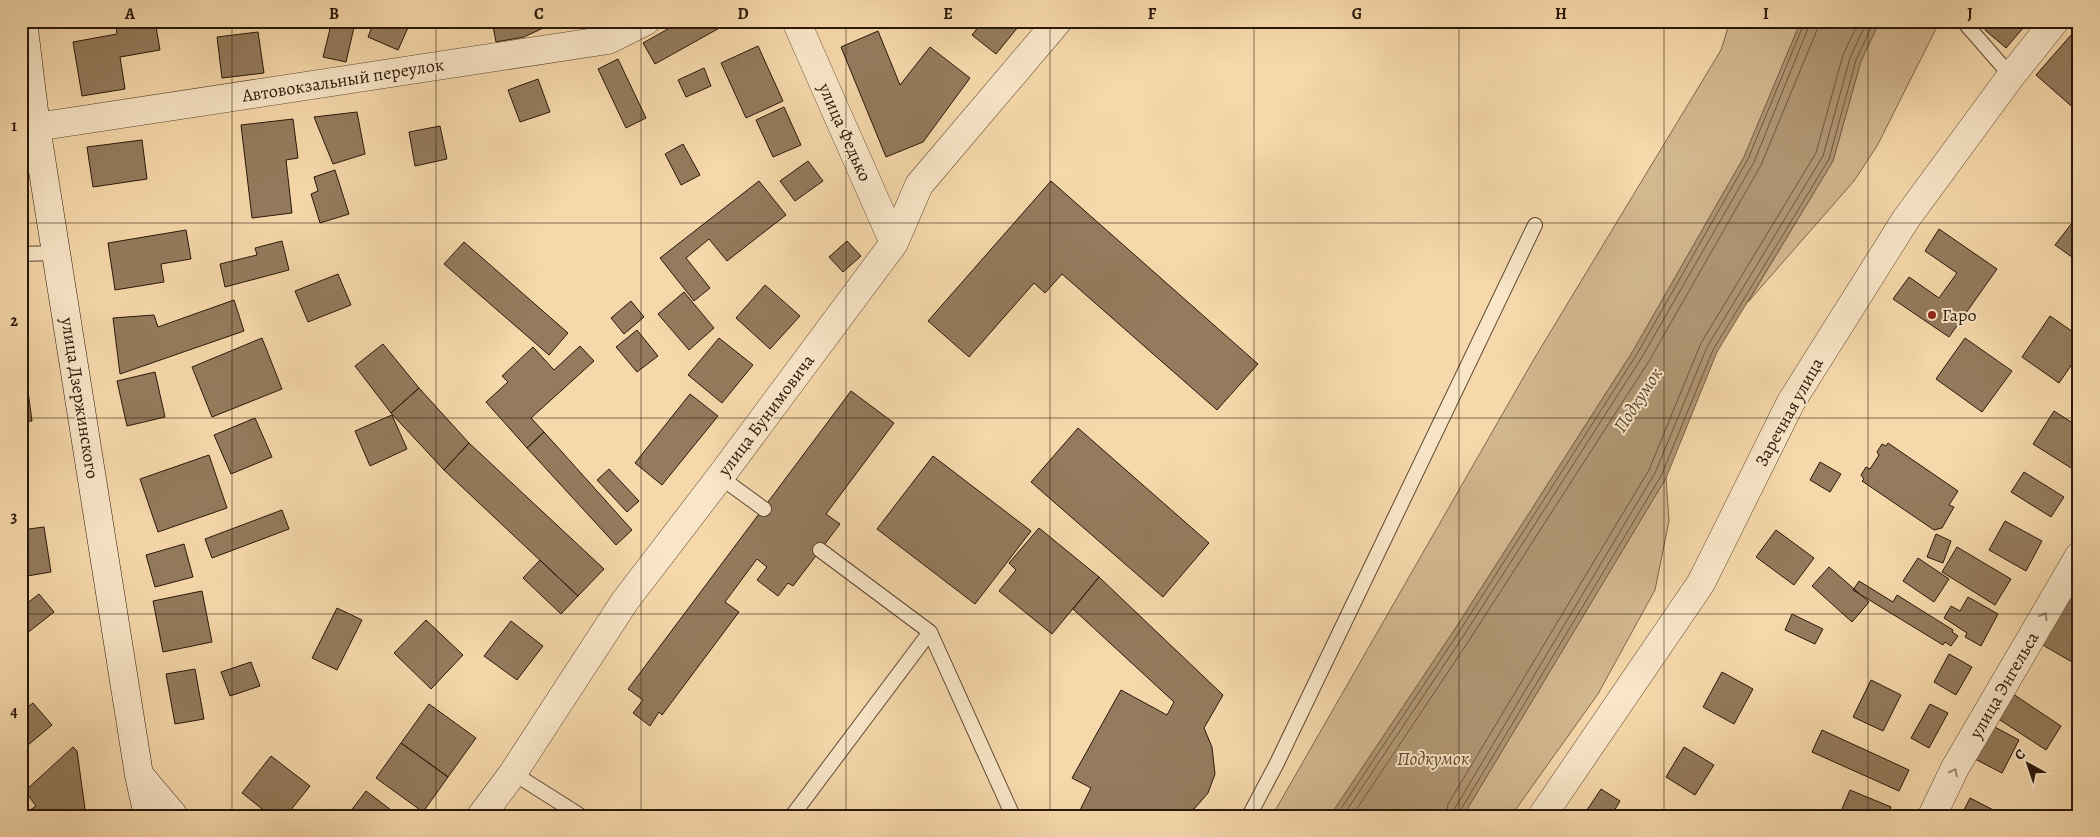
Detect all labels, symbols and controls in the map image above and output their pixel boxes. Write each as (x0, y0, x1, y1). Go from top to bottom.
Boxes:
text: A (124, 3, 136, 25)
text: B (329, 3, 339, 25)
text: C (534, 3, 544, 25)
text: D (737, 3, 749, 25)
text: E (943, 3, 953, 25)
text: F (1148, 3, 1157, 25)
text: G (1352, 3, 1362, 25)
text: H (1555, 3, 1567, 25)
text: I (1763, 3, 1769, 25)
text: J (1967, 3, 1973, 25)
street label: Автовокзальный переулок (239, 52, 446, 108)
street label: улица Федько (812, 78, 877, 185)
text: 1 (11, 115, 17, 137)
place label: Гаро (1942, 303, 1977, 327)
marker: Гаро (1926, 309, 1938, 321)
text: 2 (10, 310, 18, 332)
street label: улица Дзержинского (55, 315, 105, 480)
street label: улица Бунимовича (712, 349, 820, 482)
street label: Заречная улица (1749, 353, 1829, 471)
water label: Подкумок (1607, 362, 1669, 438)
text: 3 (11, 506, 18, 528)
one-way arrow (2037, 612, 2047, 621)
street label: улица Энгельса (1963, 627, 2045, 744)
text: 4 (10, 701, 18, 723)
north arrow (2002, 740, 2052, 790)
text: С (2011, 744, 2030, 764)
water label: Подкумок (1397, 746, 1470, 772)
one-way arrow (1948, 768, 1958, 777)

